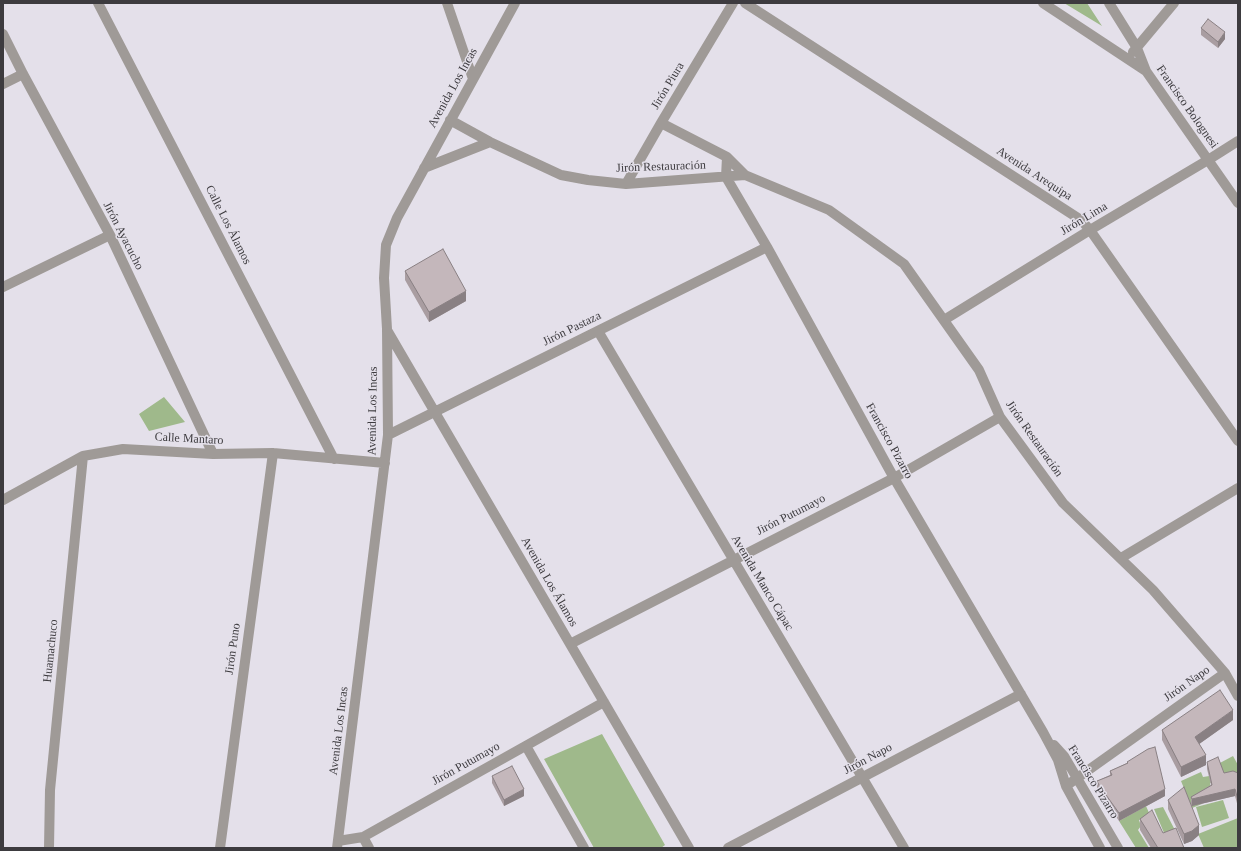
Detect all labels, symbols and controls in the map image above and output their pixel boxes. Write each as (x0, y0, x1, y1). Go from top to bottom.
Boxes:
street label: Avenida Los Incas (425, 46, 481, 130)
street label: Jirón Piura (648, 60, 688, 112)
street label: Francisco Bolognesi (1153, 63, 1221, 151)
street label: Avenida Arequipa (993, 144, 1075, 204)
street label: Jirón Restauración (616, 158, 706, 176)
street label: Calle Los Álamos (202, 183, 254, 267)
street label: Jirón Lima (1058, 199, 1110, 239)
street label: Jirón Ayacucho (100, 200, 146, 272)
street label: Jirón Pastaza (541, 309, 603, 349)
street label: Avenida Los Incas (365, 366, 381, 456)
street label: Jirón Restauración (1002, 398, 1066, 480)
street label: Francisco Pizarro (862, 401, 916, 481)
street label: Calle Mantaro (154, 430, 224, 448)
street label: Jirón Putumayo (754, 491, 828, 539)
street label: Avenida Manco Cápac (728, 533, 796, 633)
street label: Avenida Los Álamos (517, 535, 581, 629)
street label: Huamachuco (41, 619, 61, 683)
street label: Jirón Puno (222, 622, 244, 676)
street label: Jirón Napo (1161, 663, 1213, 705)
street label: Avenida Los Incas (326, 686, 352, 776)
street label: Jirón Putumayo (429, 739, 503, 789)
street label: Jirón Napo (841, 740, 895, 778)
street label: Francisco Pizarro (1065, 742, 1121, 822)

